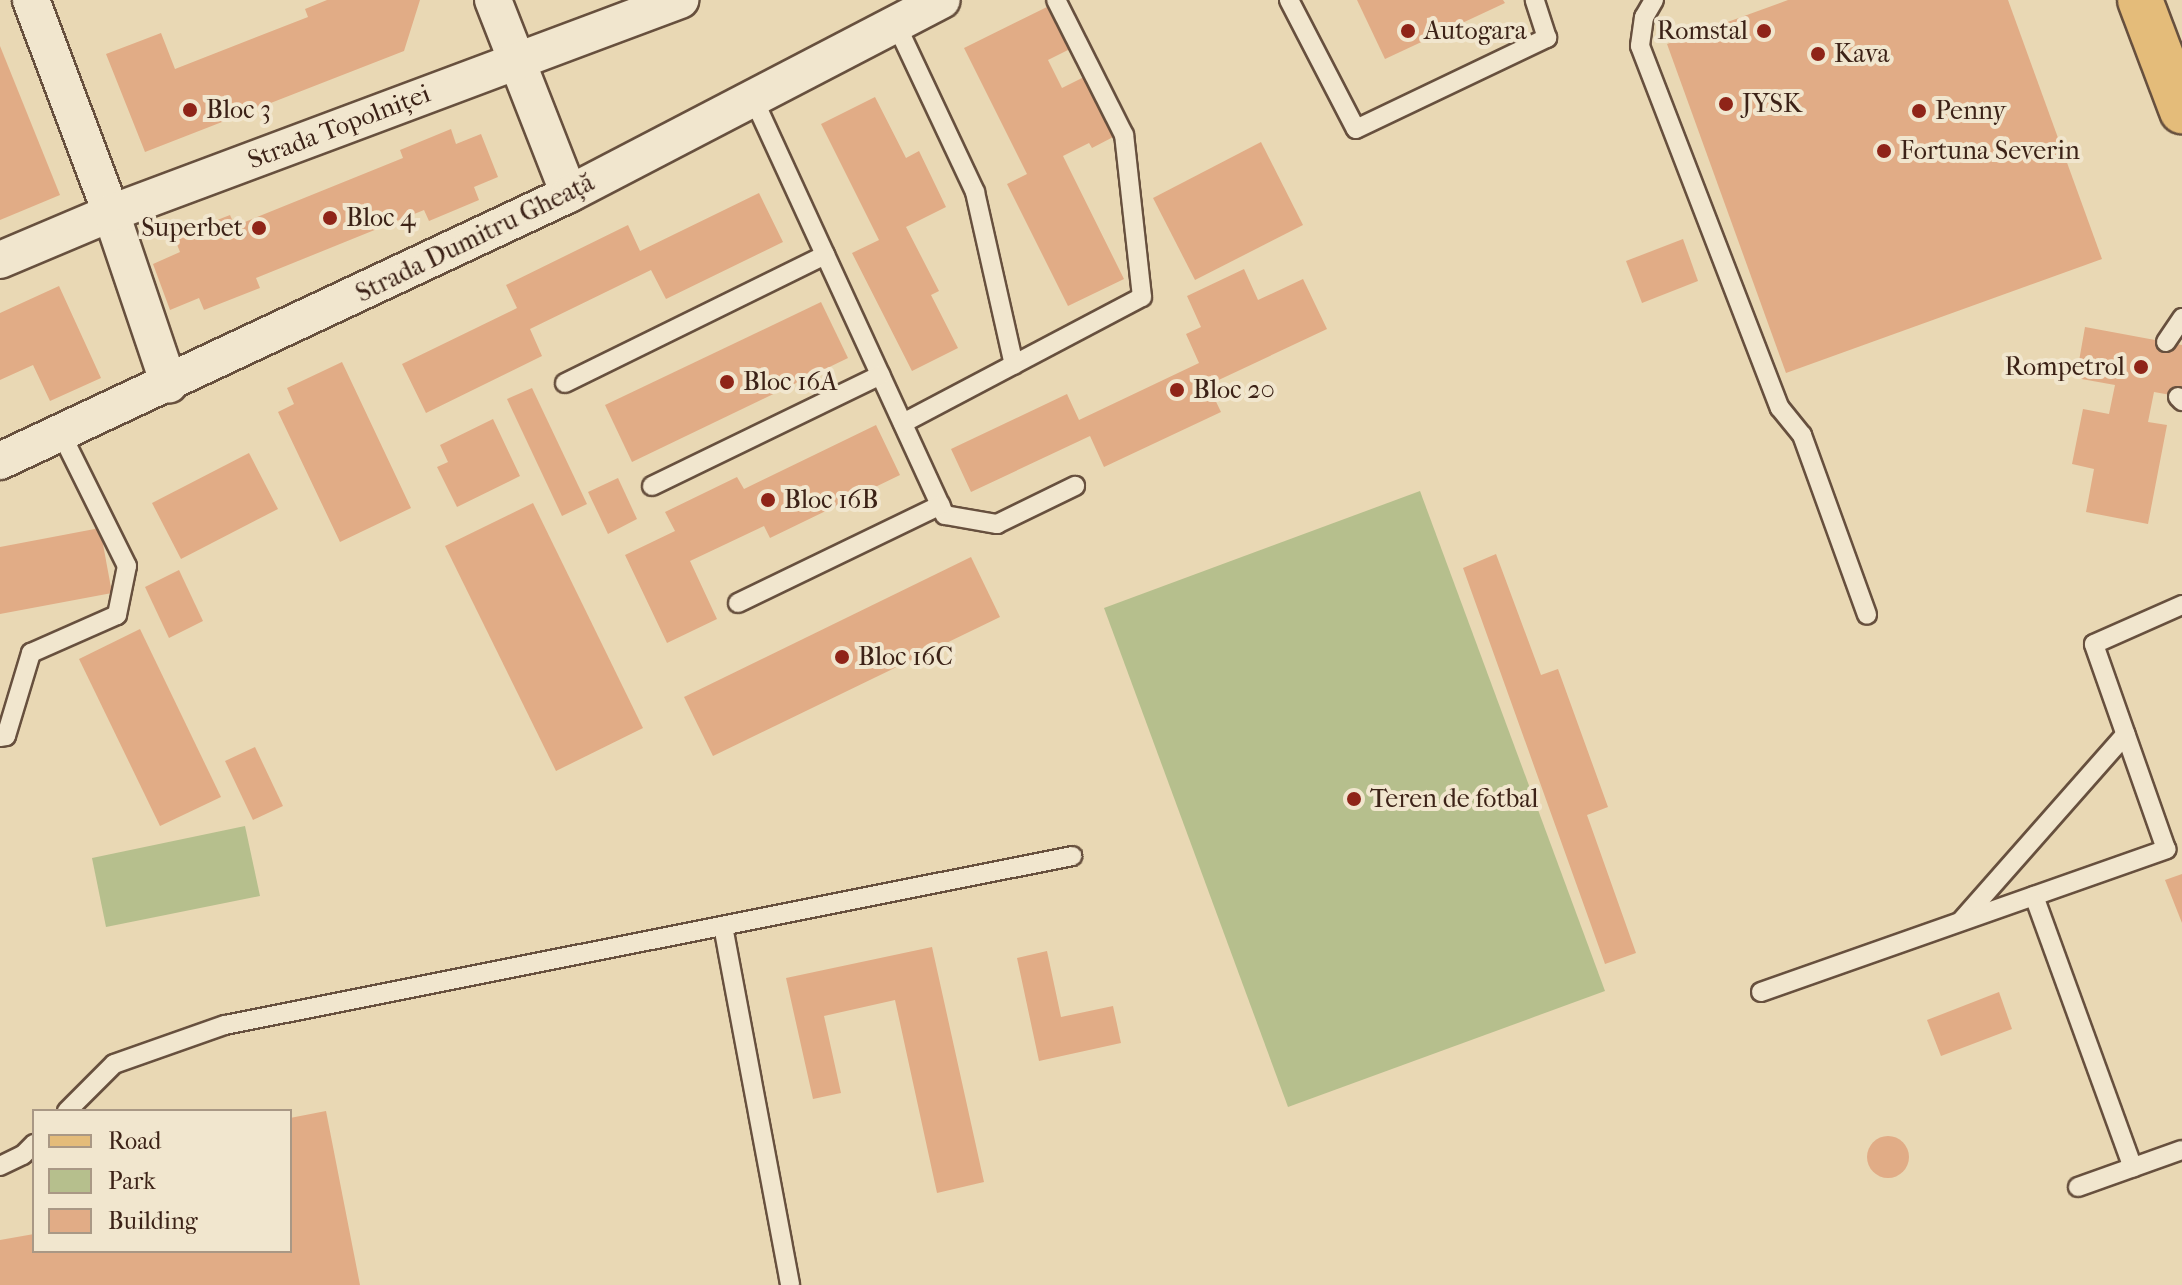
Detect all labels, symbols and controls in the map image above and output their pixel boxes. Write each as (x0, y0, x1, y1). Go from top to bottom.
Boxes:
place label: Autogara (1424, 15, 1527, 47)
place label: Romstal (1657, 15, 1748, 47)
marker: Autogara (1399, 22, 1417, 40)
marker: Romstal (1755, 22, 1773, 40)
place label: Kava (1834, 38, 1890, 70)
marker: Kava (1809, 45, 1827, 63)
street label: Strada Topolniței (243, 78, 435, 176)
place label: JYSK (1742, 88, 1802, 120)
place label: Bloc 3 (206, 94, 271, 126)
marker: JYSK (1717, 95, 1735, 113)
place label: Penny (1935, 95, 2006, 127)
marker: Bloc 3 (181, 101, 199, 119)
marker: Penny (1910, 102, 1928, 120)
place label: Fortuna Severin (1900, 135, 2080, 167)
marker: Fortuna Severin (1875, 142, 1893, 160)
street label: Strada Dumitru Gheață (351, 167, 599, 309)
place label: Bloc 4 (346, 202, 415, 234)
marker: Bloc 4 (321, 209, 339, 227)
place label: Superbet (141, 212, 243, 244)
marker: Superbet (250, 219, 268, 237)
place label: Rompetrol (2004, 351, 2125, 383)
marker: Rompetrol (2132, 358, 2150, 376)
place label: Bloc 16A (743, 366, 837, 398)
marker: Bloc 16A (718, 373, 736, 391)
place label: Bloc 20 (1193, 374, 1275, 406)
marker: Bloc 20 (1168, 381, 1186, 399)
place label: Bloc 16B (784, 484, 878, 516)
marker: Bloc 16B (759, 491, 777, 509)
place label: Bloc 16C (858, 641, 953, 673)
marker: Bloc 16C (833, 648, 851, 666)
place label: Teren de fotbal (1370, 783, 1539, 815)
marker: Teren de fotbal (1345, 790, 1363, 808)
legend (32, 1109, 292, 1253)
text: Road (108, 1127, 161, 1155)
text: Park (108, 1167, 156, 1195)
text: Building (108, 1207, 198, 1235)

